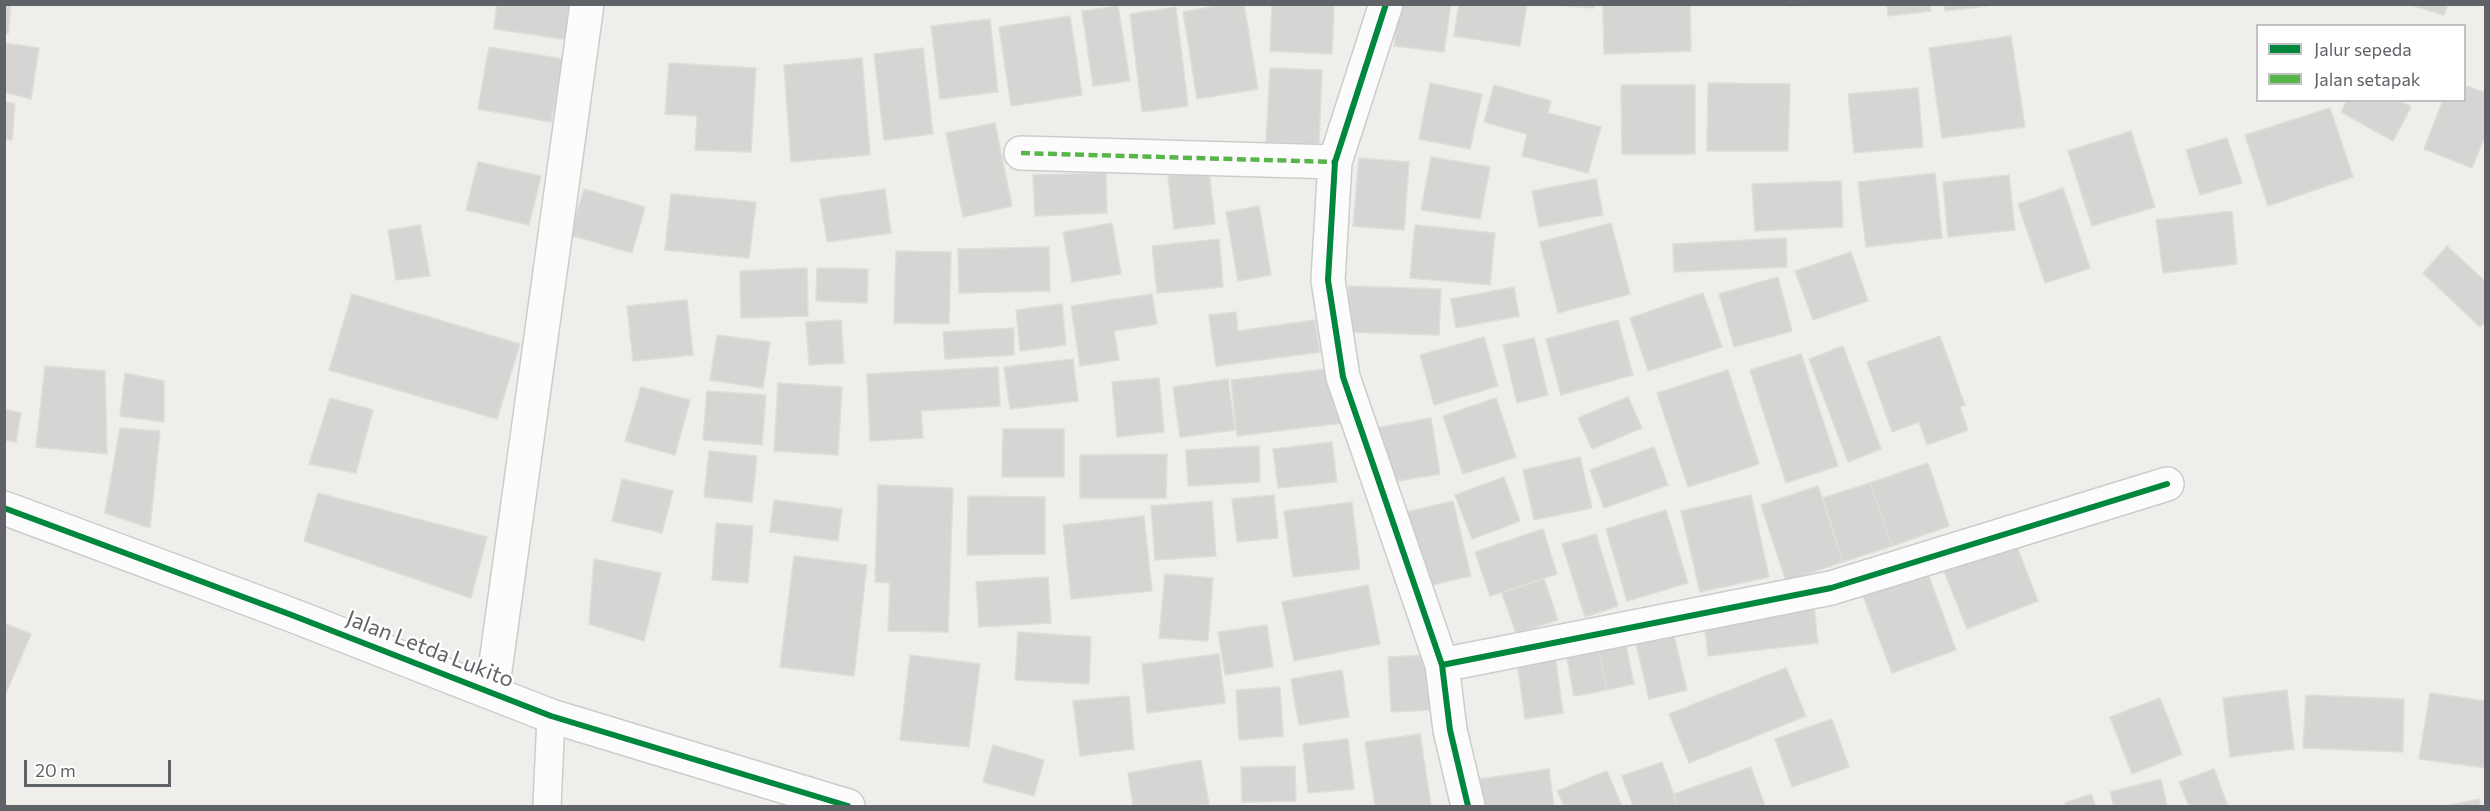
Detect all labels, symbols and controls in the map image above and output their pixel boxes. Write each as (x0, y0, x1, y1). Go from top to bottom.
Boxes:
legend (2256, 24, 2466, 102)
text: Jalur sepeda (2314, 38, 2412, 60)
text: Jalan setapak (2314, 68, 2421, 90)
street label: Jalan Letda Lukito (342, 605, 518, 693)
scale bar (27, 748, 174, 786)
text: 20 m (35, 759, 76, 781)

